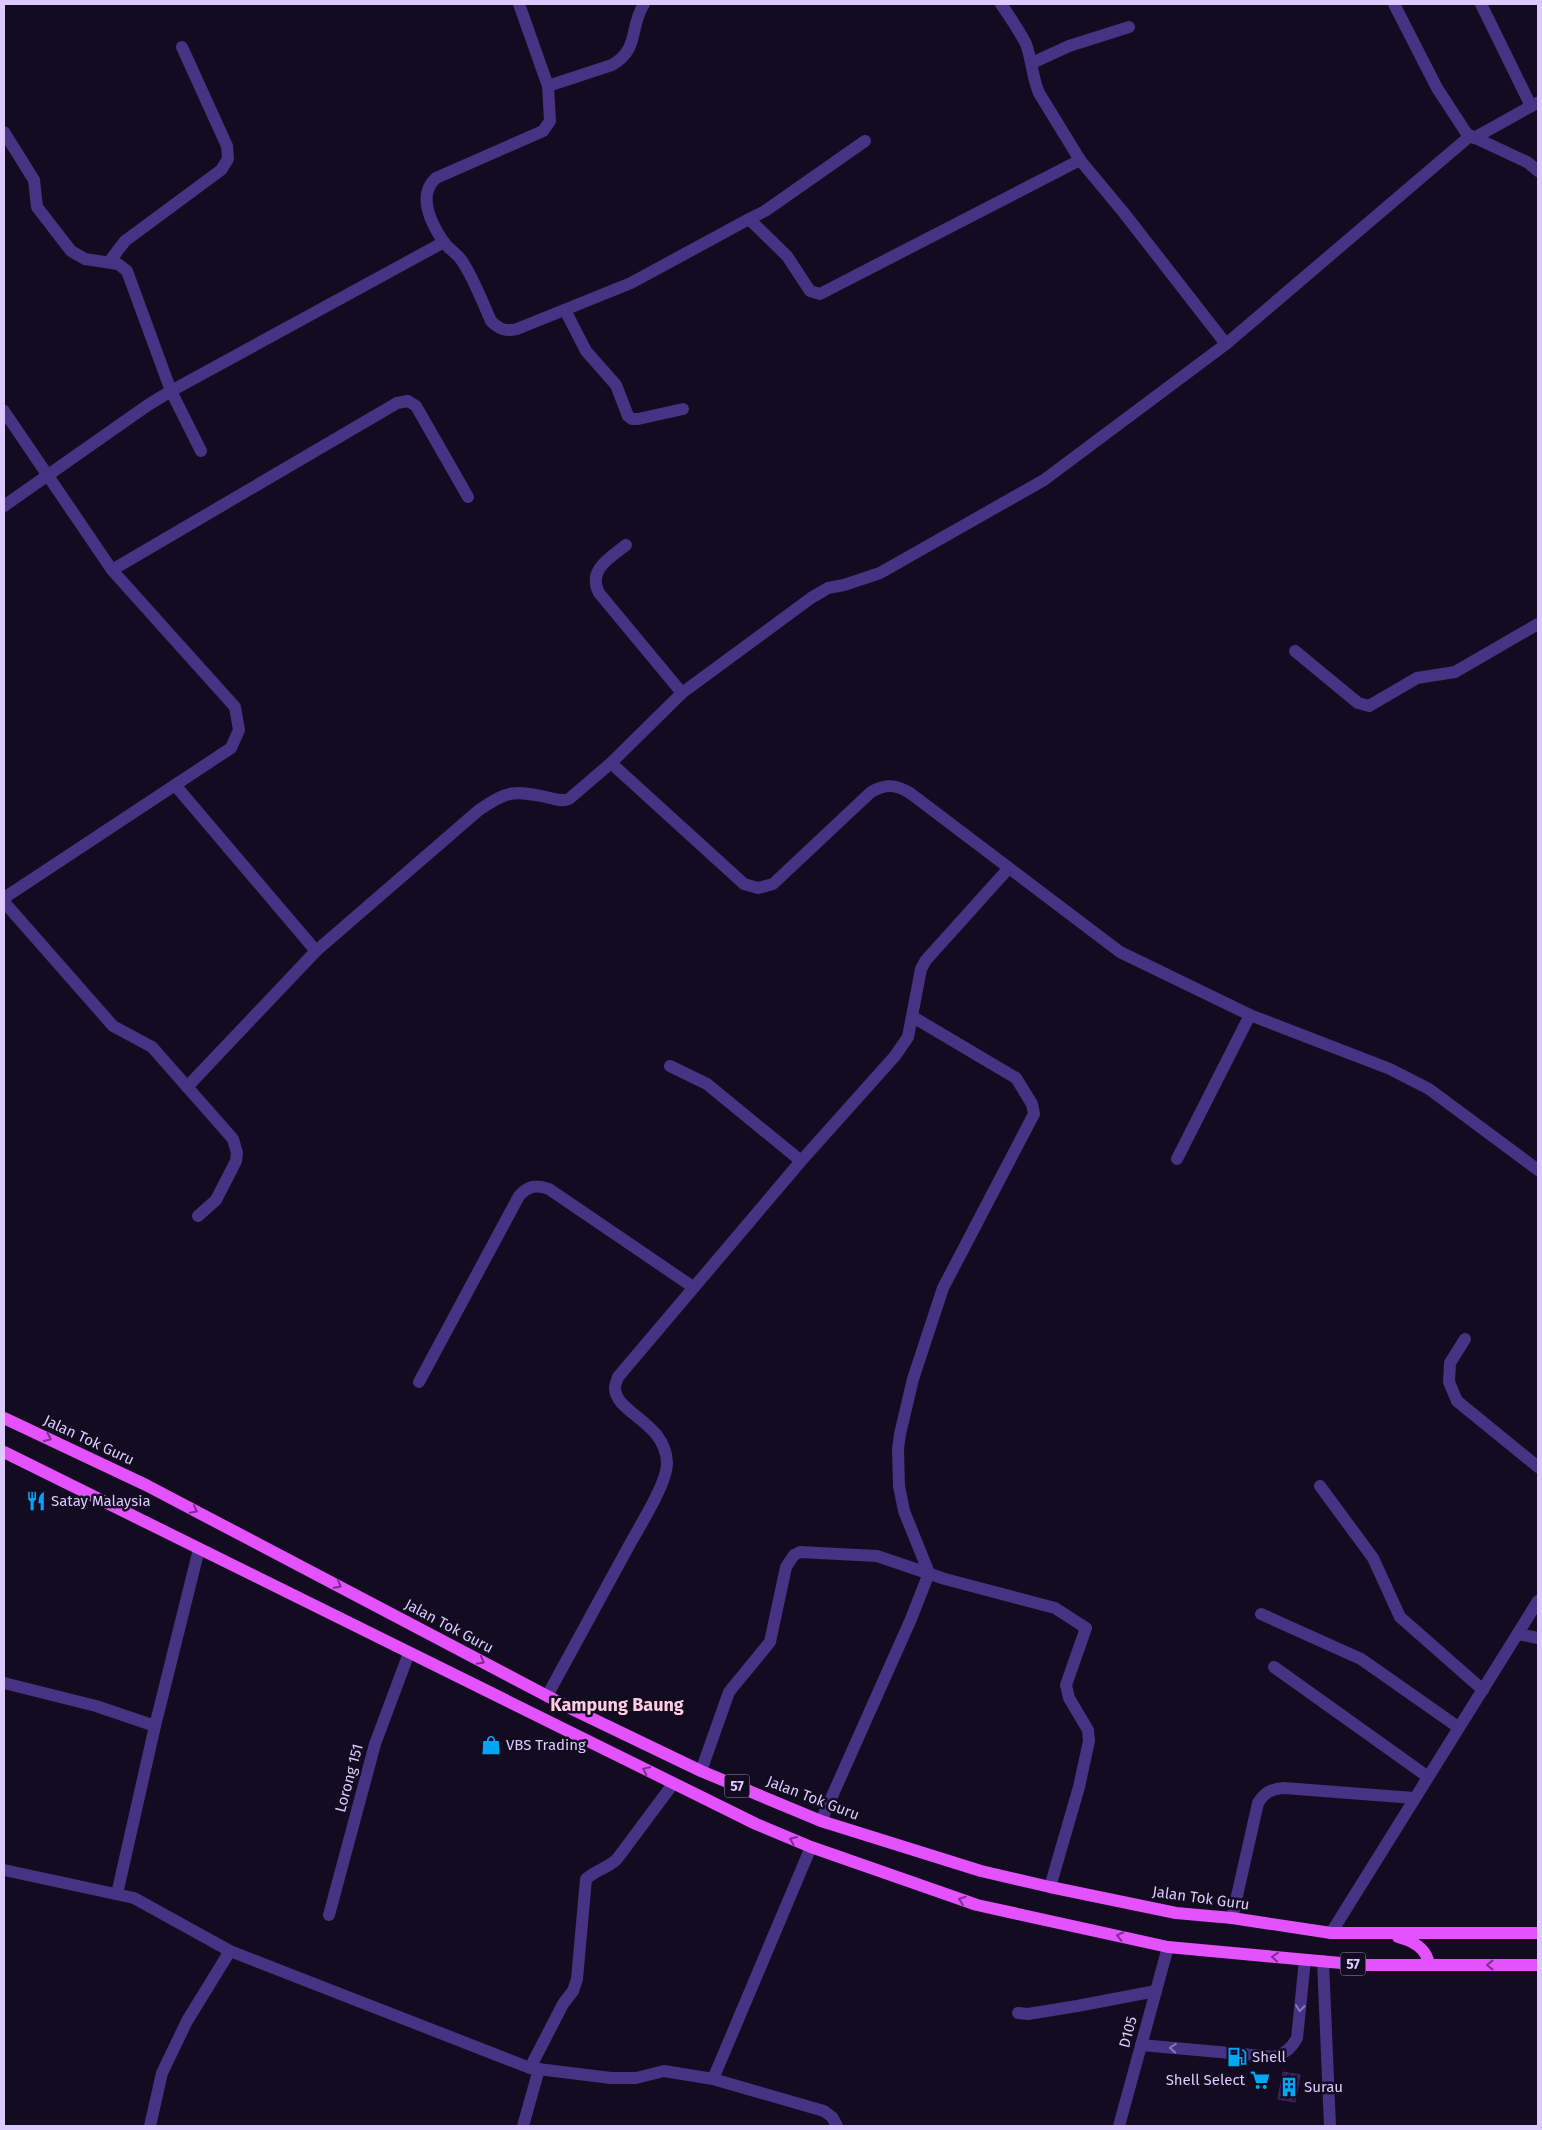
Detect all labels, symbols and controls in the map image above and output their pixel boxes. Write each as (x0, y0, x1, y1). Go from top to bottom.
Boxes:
street label: Jalan Tok Guru (41, 1411, 137, 1469)
one-way arrow (43, 1432, 52, 1443)
restaurant icon: Satay Malaysia (25, 1490, 47, 1512)
place label: Satay Malaysia (51, 1492, 151, 1510)
one-way arrow (189, 1504, 198, 1514)
one-way arrow (332, 1579, 341, 1589)
street label: Jalan Tok Guru (402, 1595, 496, 1657)
one-way arrow (476, 1655, 485, 1665)
district label: Kampung Baung (550, 1694, 684, 1716)
shop icon: VBS Trading (480, 1734, 502, 1756)
place label: VBS Trading (506, 1736, 586, 1754)
street label: Lorong 151 (331, 1742, 367, 1814)
one-way arrow (642, 1766, 651, 1776)
street label: Jalan Tok Guru (764, 1772, 862, 1824)
road number: 57 (724, 1774, 750, 1798)
one-way arrow (789, 1835, 798, 1846)
street label: Jalan Tok Guru (1151, 1882, 1251, 1914)
one-way arrow (958, 1896, 967, 1906)
one-way arrow (1116, 1932, 1125, 1942)
one-way arrow (1271, 1952, 1279, 1963)
road number: 57 (1340, 1952, 1366, 1976)
one-way arrow (1485, 1960, 1493, 1970)
one-way arrow (1294, 2005, 1305, 2013)
street label: D105 (1115, 2014, 1141, 2050)
one-way arrow (1168, 2043, 1176, 2054)
fuel station icon: Shell (1226, 2046, 1248, 2068)
place label: Shell (1252, 2048, 1287, 2066)
supermarket icon: Shell Select (1249, 2069, 1271, 2091)
place label: Shell Select (1166, 2071, 1246, 2089)
building icon: Surau (1278, 2076, 1300, 2098)
place label: Surau (1304, 2078, 1343, 2096)

